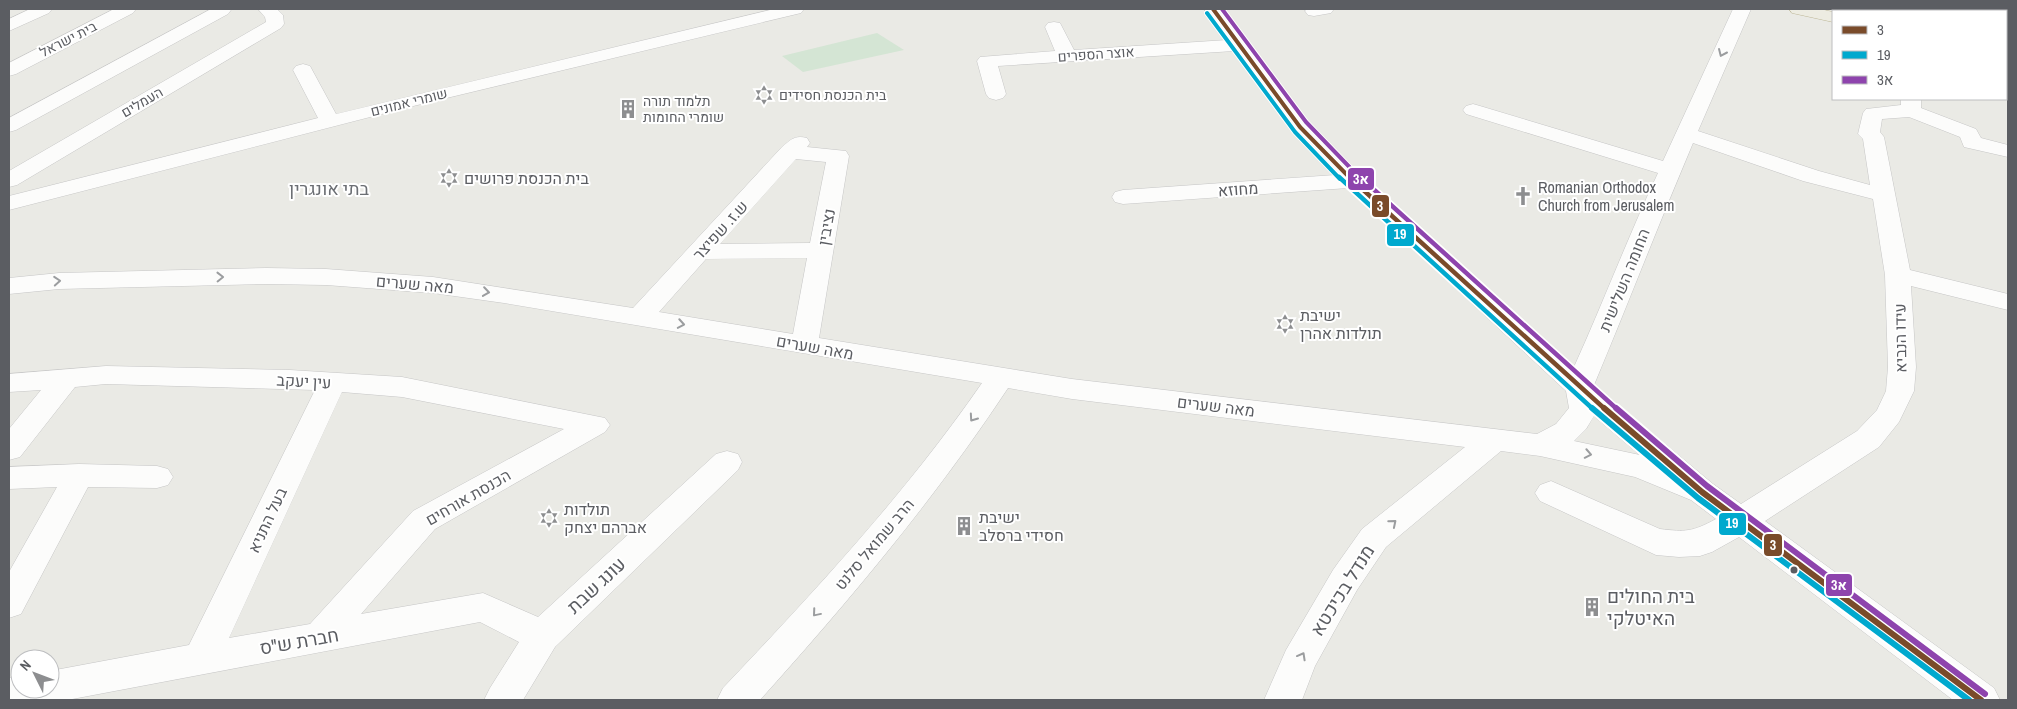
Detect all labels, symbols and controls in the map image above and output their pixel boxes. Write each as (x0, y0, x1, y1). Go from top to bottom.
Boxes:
legend (1832, 10, 2007, 100)
street label: בית ישראל (36, 17, 100, 61)
text: 3 (1877, 19, 1884, 40)
street label: אוצר הספרים (1057, 42, 1135, 66)
text: 19 (1877, 44, 1891, 65)
one-way arrow (1718, 48, 1729, 57)
text: 3א (1877, 69, 1893, 90)
street label: העמלים (118, 83, 166, 121)
street label: שומרי אמונים (369, 84, 449, 120)
synagogue icon: בית הכנסת חסידים (753, 84, 775, 106)
place label: בית הכנסת חסידים (779, 86, 887, 104)
place label: תלמוד תורה שומרי החומות (643, 92, 724, 126)
building icon: תלמוד תורה שומרי החומות (617, 98, 639, 120)
synagogue icon: בית הכנסת פרושים (438, 167, 460, 189)
place label: בית הכנסת פרושים (464, 167, 589, 189)
line badge: 3א (1347, 167, 1375, 191)
text: 3א (1353, 170, 1369, 188)
district label: בתי אונגרין (289, 176, 370, 201)
place label: Romanian Orthodox Church from Jerusalem (1538, 176, 1674, 216)
street label: מחוזא (1217, 177, 1259, 201)
church icon: Romanian Orthodox Church from Jerusalem (1512, 185, 1534, 207)
line badge: 3 (1371, 194, 1390, 218)
street label: ש.ז. שפיצר (687, 195, 753, 265)
text: 3 (1377, 197, 1383, 215)
street label: נציבין (812, 207, 840, 247)
line badge: 19 (1386, 223, 1415, 247)
text: 19 (1394, 225, 1406, 243)
street label: החומה השלישית (1593, 225, 1655, 335)
street label: מאה שערים (375, 270, 455, 298)
one-way arrow (216, 272, 224, 282)
one-way arrow (54, 276, 62, 287)
one-way arrow (483, 286, 491, 297)
street label: עידו הנביא (1888, 303, 1912, 373)
place label: ישיבת תולדות אהרן (1300, 304, 1382, 344)
synagogue icon: ישיבת תולדות אהרן (1274, 313, 1296, 335)
one-way arrow (677, 319, 686, 329)
street label: מאה שערים (775, 329, 855, 365)
street label: עין יעקב (276, 369, 332, 393)
street label: מאה שערים (1176, 390, 1256, 422)
one-way arrow (970, 412, 979, 422)
one-way arrow (1584, 449, 1593, 459)
street label: הכנסת אורחים (421, 464, 515, 530)
street label: בעל התניא (242, 483, 292, 556)
street label: הרב שמואל סלנט (829, 494, 919, 594)
place label: תולדות אברהם יצחק (564, 498, 647, 538)
place label: ישיבת חסידי ברסלב (979, 506, 1064, 546)
synagogue icon: תולדות אברהם יצחק (538, 507, 560, 529)
line badge: 19 (1718, 512, 1747, 536)
text: 19 (1726, 514, 1738, 532)
building icon: ישיבת חסידי ברסלב (953, 515, 975, 537)
one-way arrow (1388, 519, 1397, 528)
line badge: 3 (1763, 533, 1783, 557)
text: 3 (1770, 536, 1776, 554)
street label: מנדל בכיכטא (1304, 539, 1380, 641)
street label: עונג שבת (561, 551, 631, 619)
unlabelled marker (1789, 565, 1799, 575)
line badge: 3א (1825, 573, 1853, 597)
text: 3א (1831, 576, 1847, 594)
place label: בית החולים האיטלקי (1607, 583, 1695, 631)
building icon: בית החולים האיטלקי (1581, 596, 1603, 618)
one-way arrow (813, 607, 822, 616)
street label: חברת ש"ס (257, 621, 341, 661)
north arrow (10, 649, 60, 699)
one-way arrow (1296, 652, 1306, 661)
text: N (16, 656, 35, 674)

